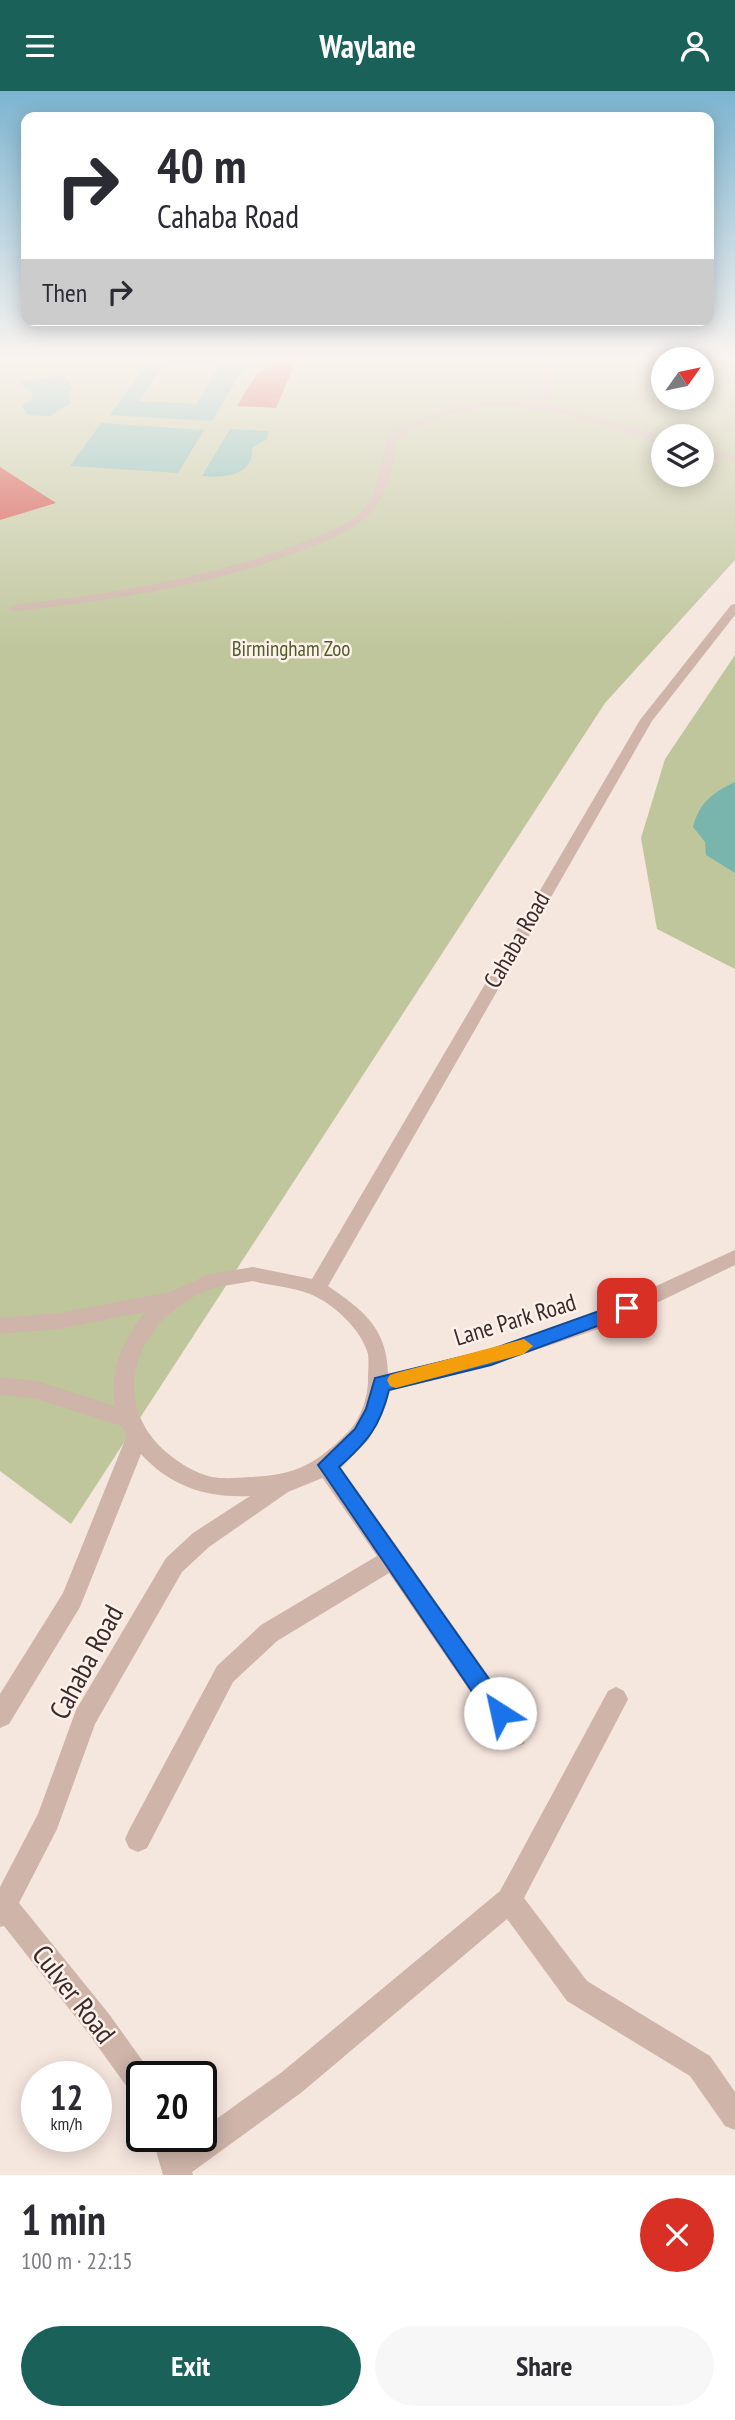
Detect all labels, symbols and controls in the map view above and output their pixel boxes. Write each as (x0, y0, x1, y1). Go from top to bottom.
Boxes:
text: Waylane (319, 25, 416, 67)
icon: menu (21, 27, 59, 65)
icon: person (676, 27, 714, 65)
text: 40 m (157, 133, 246, 197)
icon: right (42, 140, 133, 231)
text: Cahaba Road (157, 195, 299, 237)
icon: right (101, 273, 139, 311)
text: Then (42, 276, 87, 309)
north arrow (651, 347, 714, 409)
map controls (651, 347, 714, 487)
button: layers (651, 424, 714, 487)
park label: Birmingham Zoo (232, 635, 350, 662)
street label: Cahaba Road (477, 886, 557, 994)
pin (597, 1278, 657, 1338)
street label: Lane Park Road (450, 1286, 580, 1353)
icon: arrive (608, 1289, 646, 1327)
street label: Cahaba Road (40, 1598, 131, 1725)
position arrow (463, 1676, 537, 1750)
street label: Culver Road (24, 1937, 124, 2050)
speed limit sign: 20 (126, 2061, 217, 2152)
text: 12 (50, 2074, 83, 2120)
text: km/h (51, 2112, 82, 2135)
text: 1 min (21, 2192, 106, 2247)
button: close (640, 2198, 714, 2272)
text: 100 m · 22:15 (21, 2246, 133, 2275)
button: Exit (21, 2326, 361, 2406)
button: Share (375, 2326, 714, 2406)

